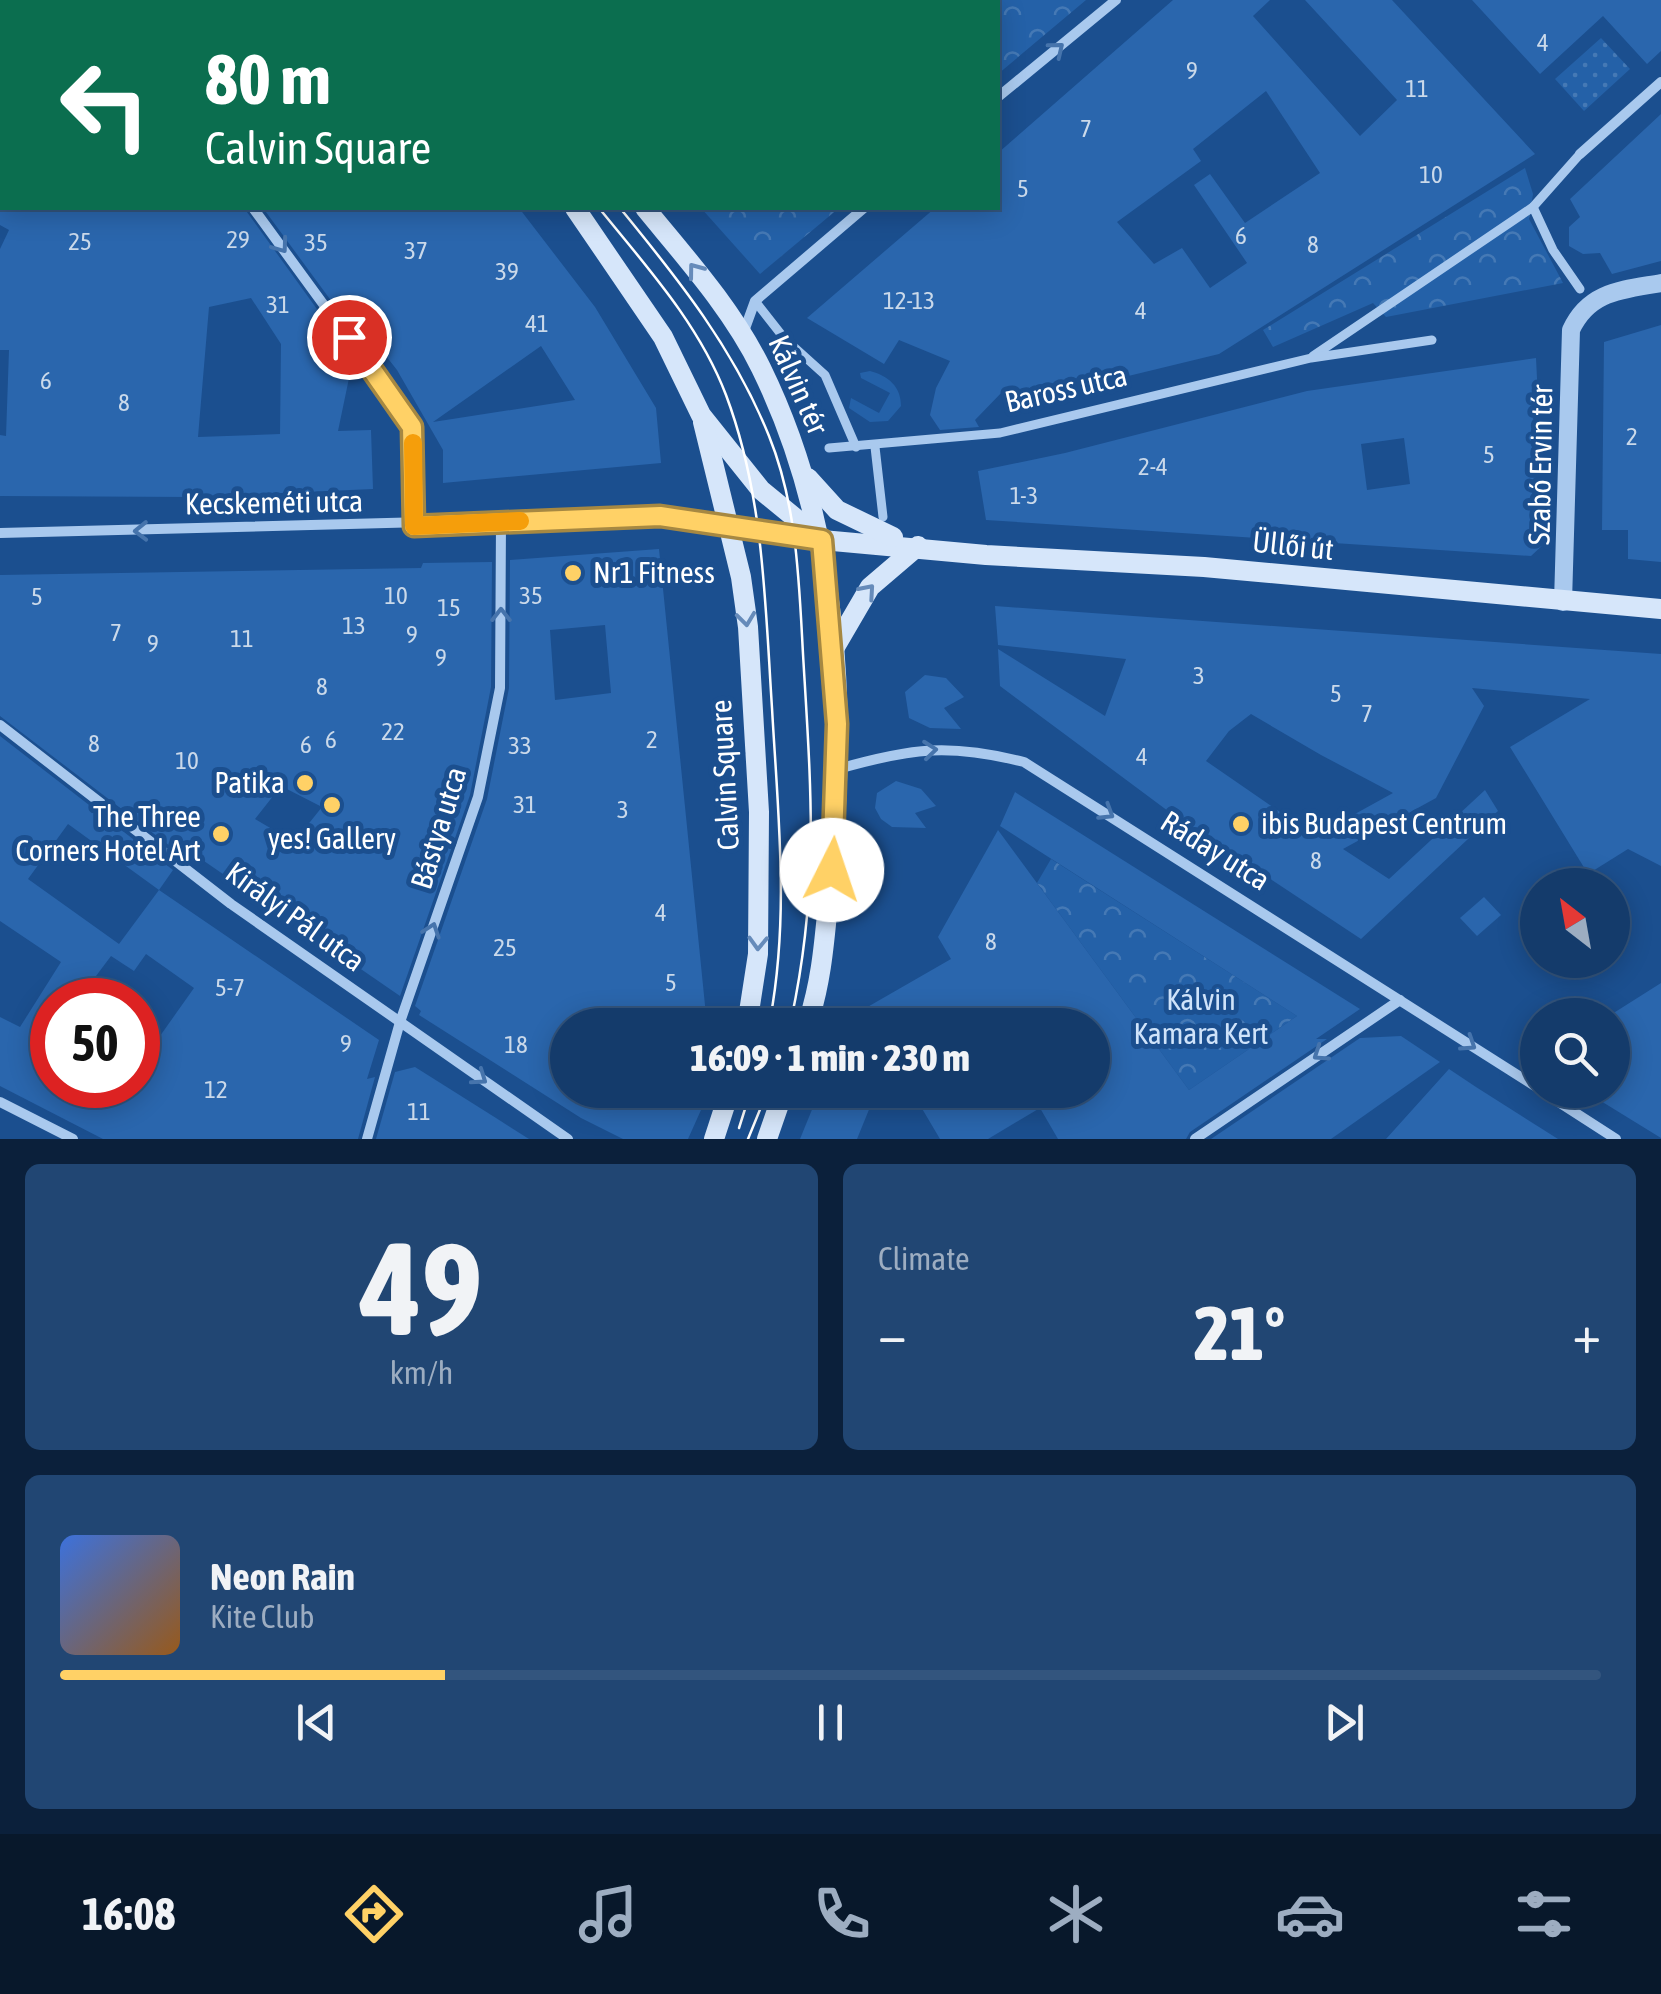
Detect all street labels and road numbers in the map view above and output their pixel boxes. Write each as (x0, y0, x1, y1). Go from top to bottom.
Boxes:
street label: Kálvin tér (762, 330, 836, 440)
street label: Baross utca (1001, 357, 1130, 419)
street label: Szabó Ervin tér (1522, 383, 1558, 545)
street label: Kecskeméti utca (185, 483, 363, 521)
street label: Üllői út (1251, 524, 1335, 566)
street label: Calvin Square (703, 699, 745, 851)
street label: Bástya utca (403, 763, 473, 893)
street label: Ráday utca (1155, 804, 1276, 897)
street label: Királyi Pál utca (220, 855, 371, 978)

